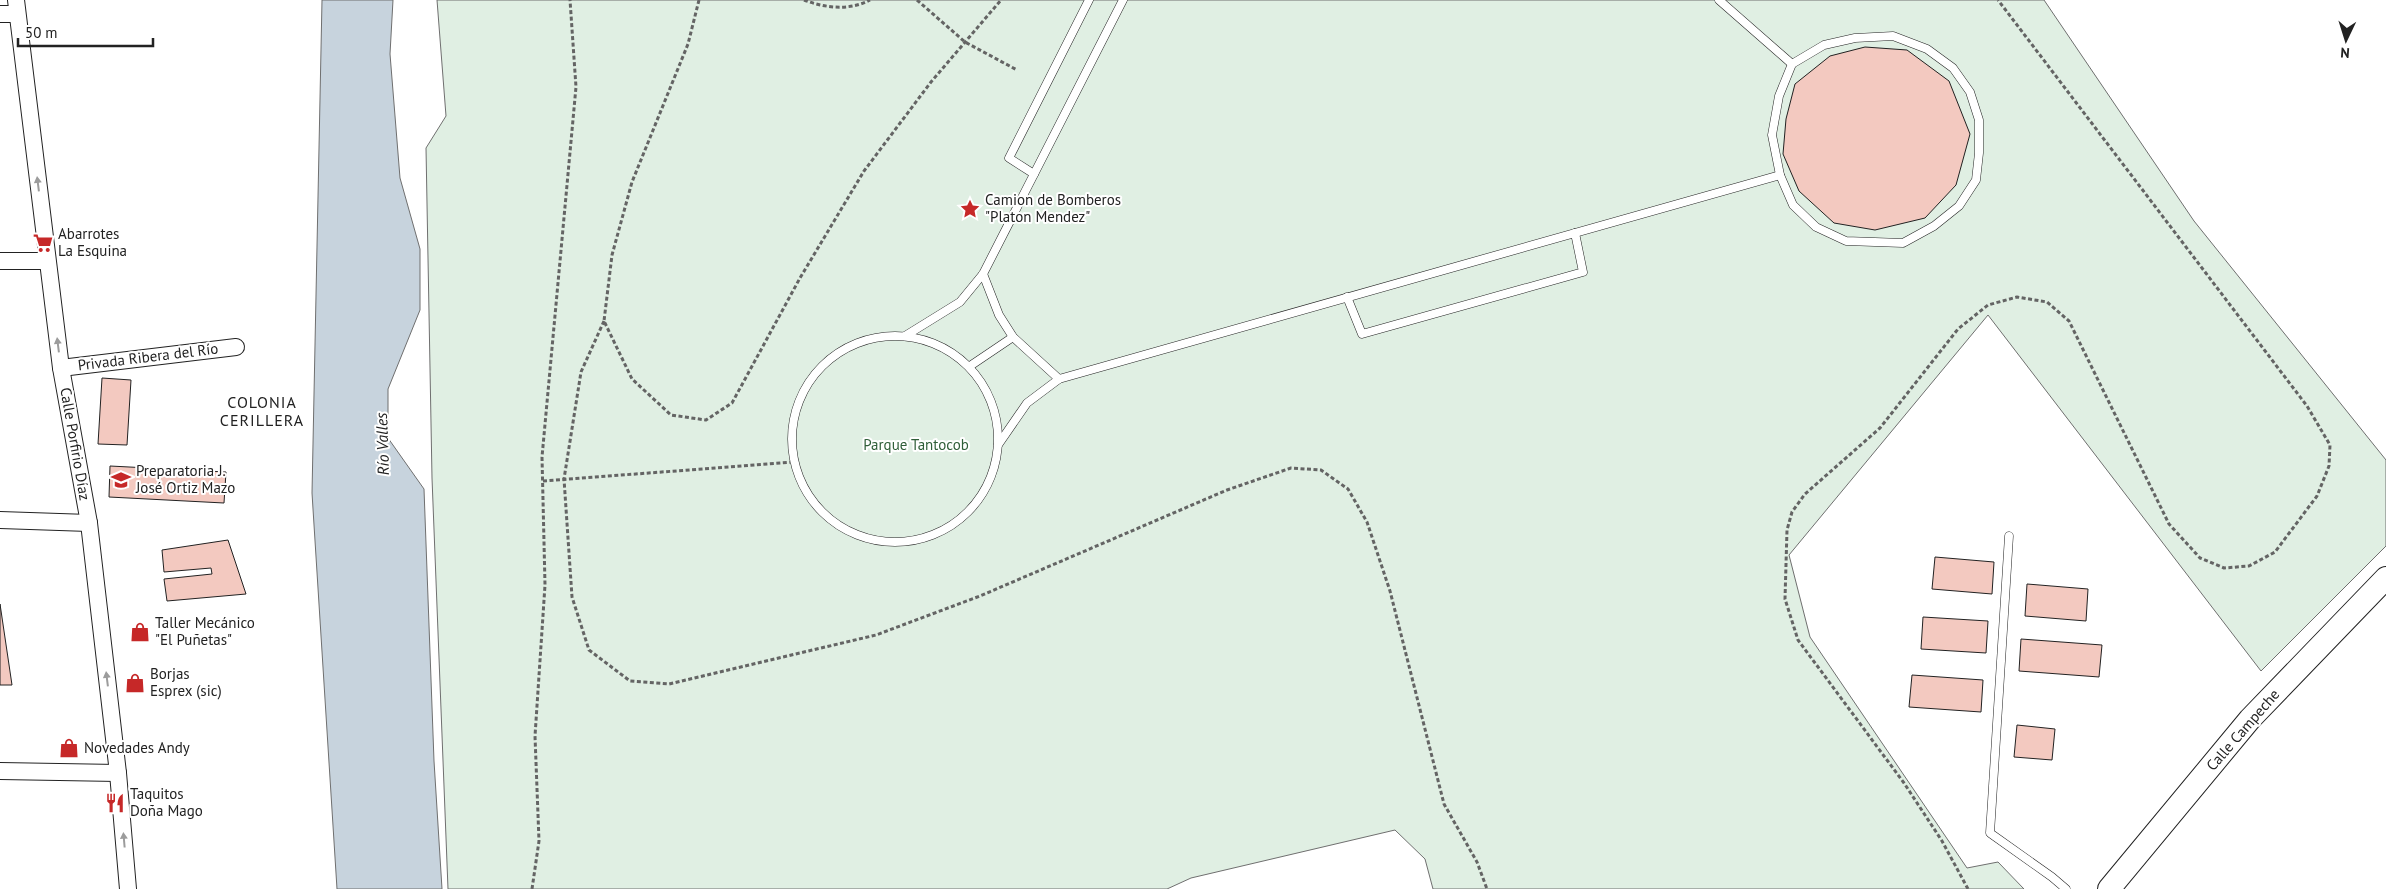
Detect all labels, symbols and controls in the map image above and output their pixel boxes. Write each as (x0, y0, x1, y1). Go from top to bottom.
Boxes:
scale bar (18, 15, 152, 47)
north arrow (2321, 15, 2371, 65)
text: 50 m (25, 23, 58, 42)
text: N (2340, 44, 2350, 62)
one-way arrow (34, 176, 42, 192)
place label: Camion de Bomberos "Platon Mendez" (985, 190, 1121, 226)
place icon: Camion de Bomberos "Platon Mendez" (959, 198, 981, 220)
place label: Abarrotes La Esquina (58, 224, 127, 260)
supermarket icon: Abarrotes La Esquina (32, 232, 54, 254)
one-way arrow (54, 337, 62, 353)
street label: Privada Ribera del Río (77, 338, 219, 375)
street label: Calle Porfirio Díaz (56, 386, 95, 502)
district label: COLONIA CERILLERA (220, 392, 304, 430)
water label: Río Valles (371, 412, 393, 476)
park label: Parque Tantocob (863, 435, 969, 454)
place label: Preparatoria J. José Ortiz Mazo (135, 461, 235, 497)
school or university icon: Preparatoria J. José Ortiz Mazo (110, 469, 132, 491)
place label: Taller Mecánico "El Puñetas" (155, 613, 255, 649)
shop icon: Taller Mecánico "El Puñetas" (129, 621, 151, 643)
place label: Borjas Esprex (sic) (150, 664, 222, 700)
one-way arrow (103, 671, 111, 687)
shop icon: Borjas Esprex (sic) (124, 672, 146, 694)
street label: Calle Campeche (2202, 685, 2283, 774)
shop icon: Novedades Andy (58, 737, 80, 759)
place label: Novedades Andy (84, 738, 190, 757)
place label: Taquitos Doña Mago (130, 784, 203, 820)
restaurant icon: Taquitos Doña Mago (104, 792, 126, 814)
one-way arrow (120, 832, 128, 848)

